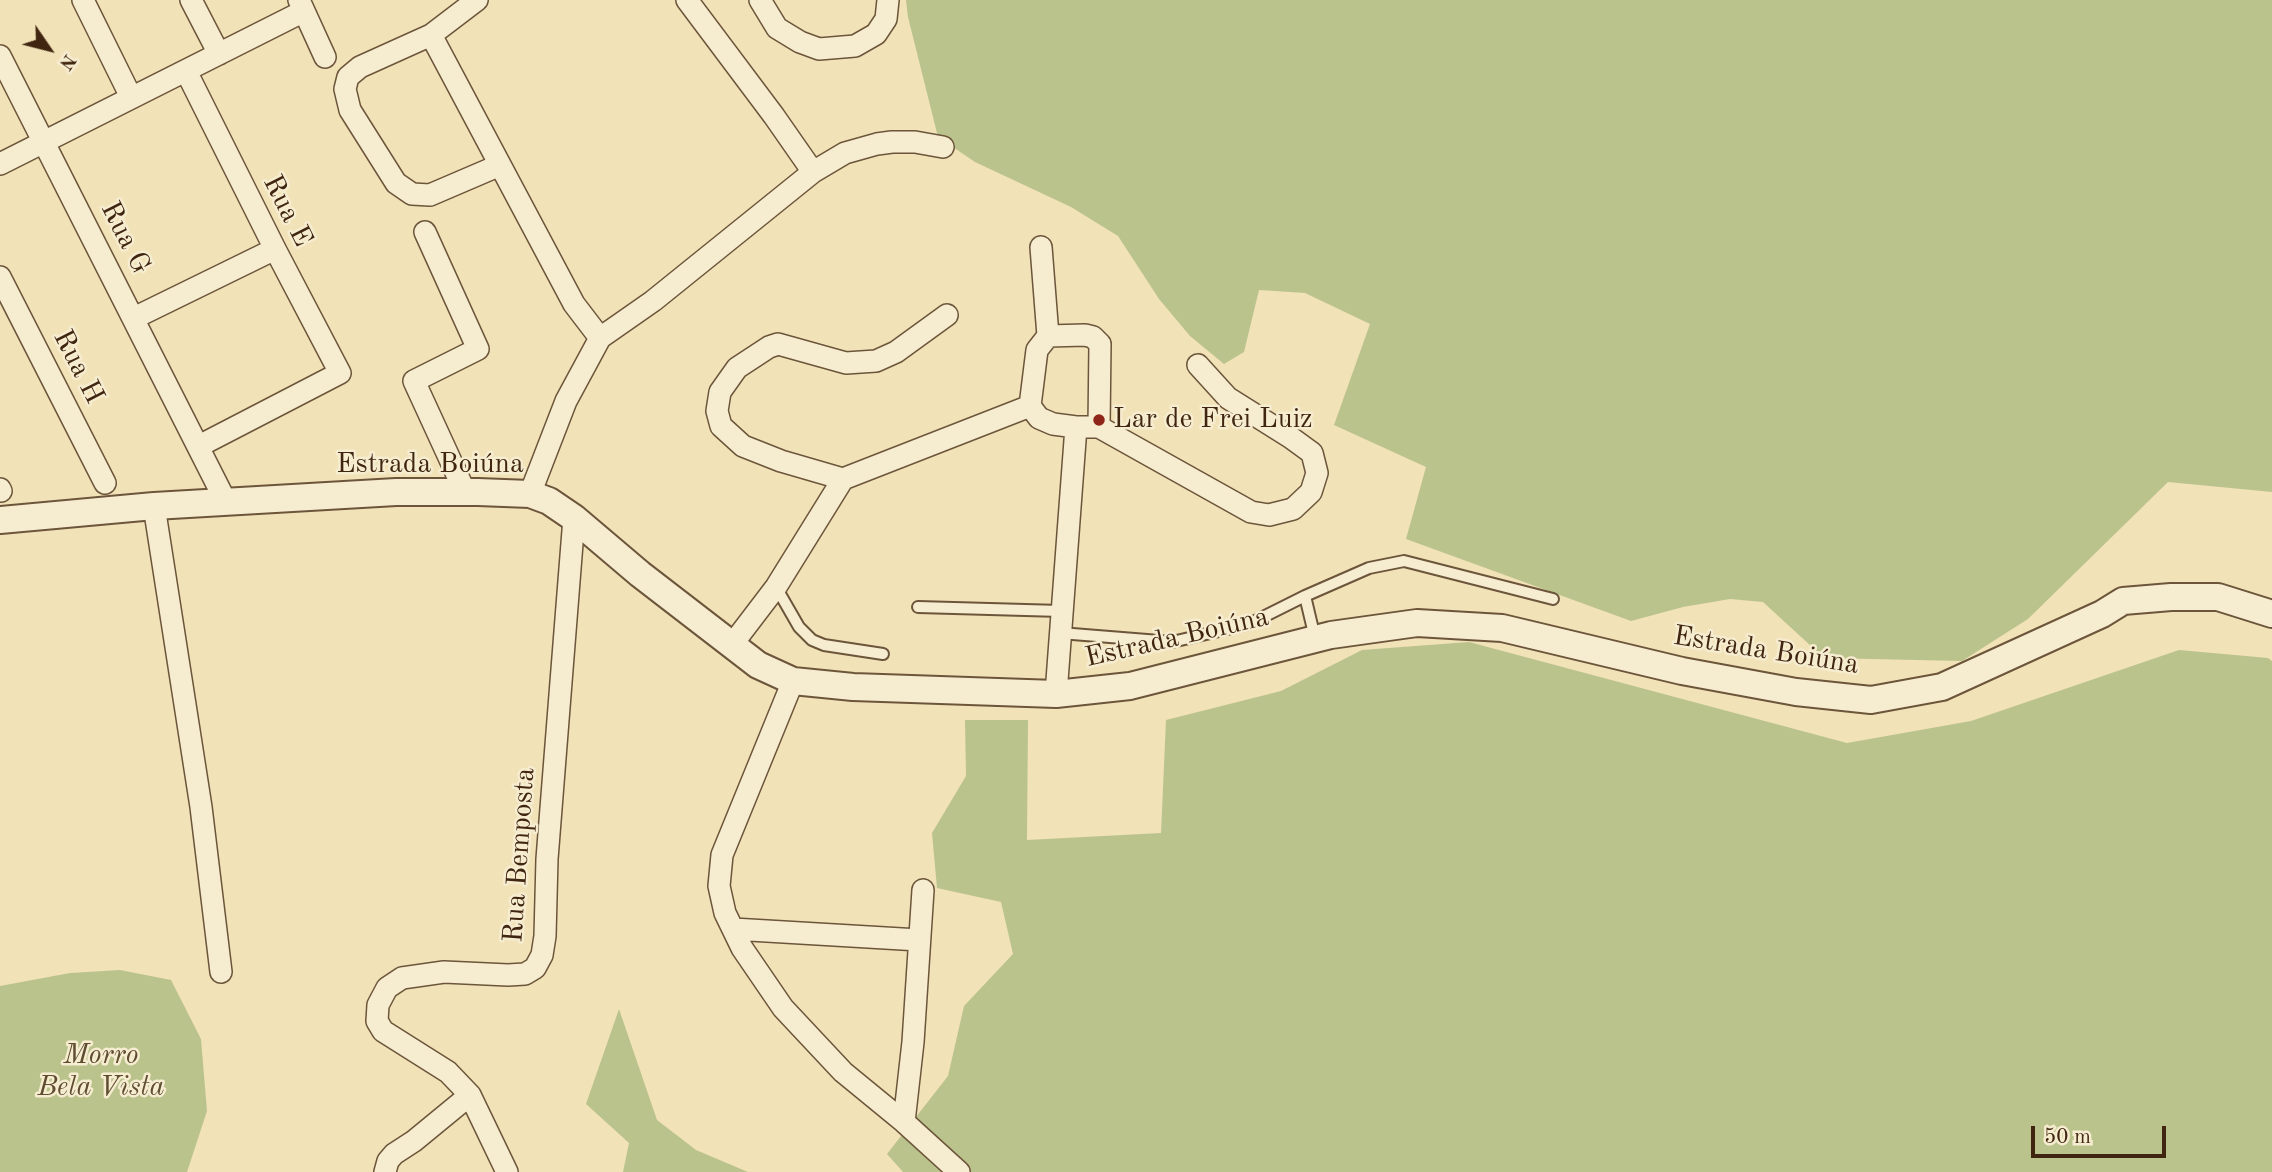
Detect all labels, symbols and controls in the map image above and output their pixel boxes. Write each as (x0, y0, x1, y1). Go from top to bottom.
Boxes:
north arrow (14, 14, 84, 84)
text: N (55, 50, 79, 73)
street label: Rua E (255, 170, 319, 252)
street label: Rua G (93, 196, 157, 280)
street label: Rua H (45, 324, 111, 410)
place label: Lar de Frei Luiz (1113, 403, 1313, 437)
marker: Lar de Frei Luiz (1091, 412, 1107, 428)
street label: Estrada Boiúna (336, 448, 524, 482)
street label: Estrada Boiúna (1082, 601, 1272, 675)
street label: Estrada Boiúna (1671, 620, 1861, 682)
street label: Rua Bemposta (497, 766, 543, 944)
park label: Morro Bela Vista (37, 1039, 165, 1105)
scale bar (2034, 1112, 2169, 1156)
text: 50 m (2044, 1127, 2091, 1148)

